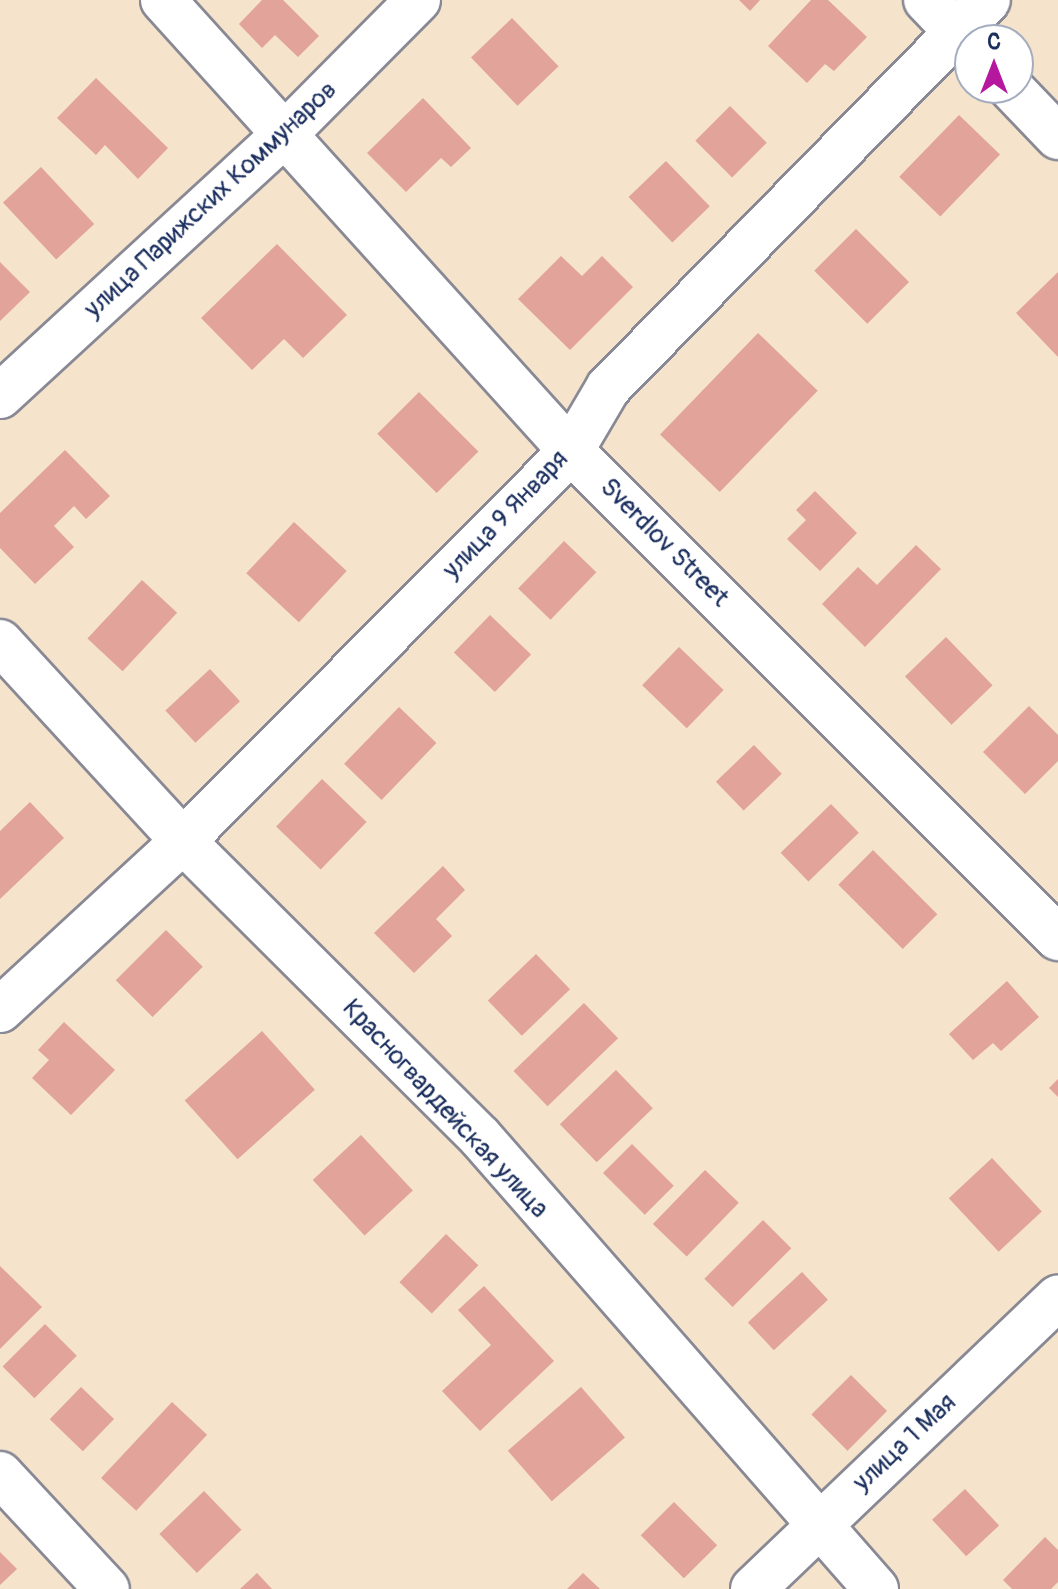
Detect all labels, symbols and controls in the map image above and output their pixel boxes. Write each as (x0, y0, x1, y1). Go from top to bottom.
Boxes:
north arrow (954, 24, 1034, 104)
text: С (987, 28, 1001, 56)
street label: улица Парижских Коммунаров (78, 75, 344, 325)
street label: улица 9 Января (437, 444, 575, 586)
street label: Sverdlov Street (593, 472, 735, 614)
street label: Красногвардейская улица (335, 993, 555, 1225)
street label: улица 1 Мая (847, 1388, 963, 1498)

